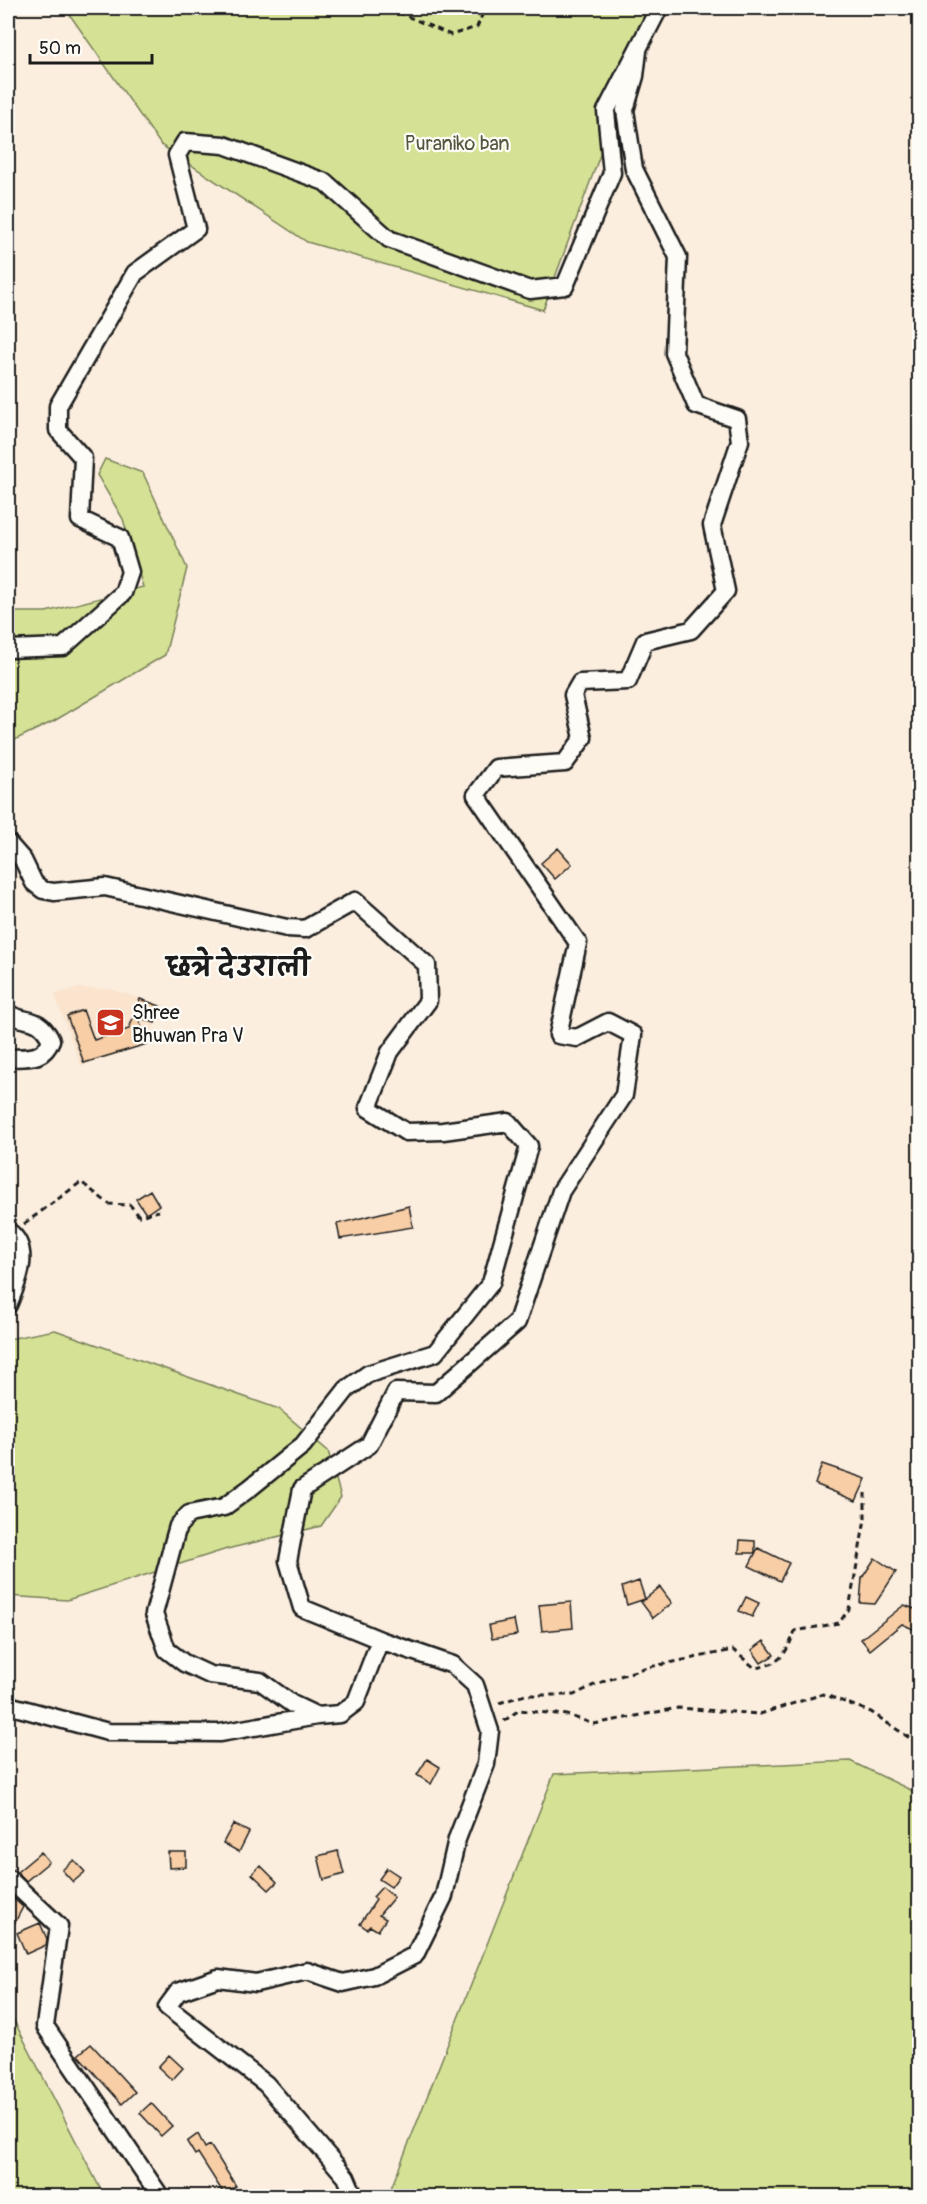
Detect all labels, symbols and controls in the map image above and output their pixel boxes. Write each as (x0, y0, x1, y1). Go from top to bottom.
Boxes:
scale bar (30, 27, 152, 65)
text: 50 m (39, 37, 81, 60)
park label: Puraniko ban (404, 131, 510, 156)
district label: छत्रे देउराली (164, 946, 311, 984)
place label: Shree Bhuwan Pra V (132, 1000, 244, 1048)
school or university icon: Shree Bhuwan Pra V (95, 1007, 127, 1039)

